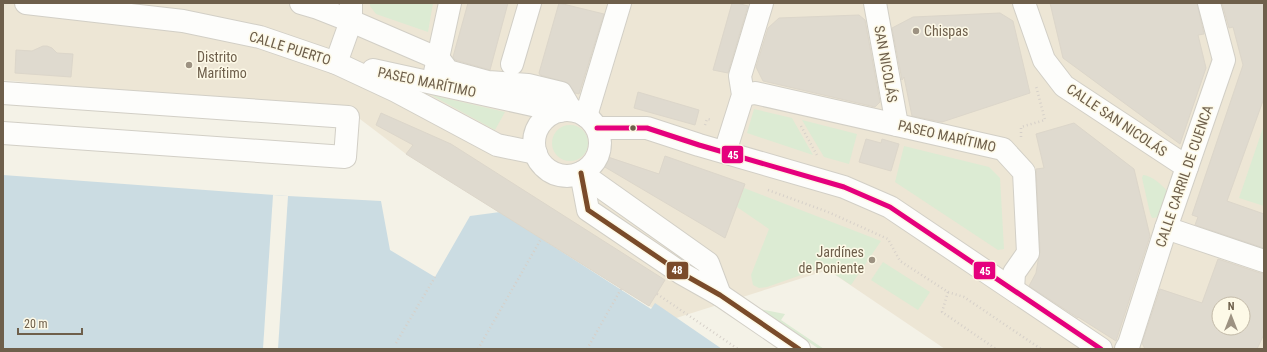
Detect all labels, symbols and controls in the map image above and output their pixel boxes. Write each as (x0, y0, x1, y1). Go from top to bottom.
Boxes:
place label: Chispas (924, 23, 968, 39)
street label: SAN NICOLÁS (871, 24, 902, 104)
marker: Chispas (911, 26, 921, 36)
street label: CALLE PUERTO (247, 28, 333, 68)
place label: Distrito Marítimo (197, 49, 247, 81)
marker: Distrito Marítimo (184, 60, 194, 70)
street label: PASEO MARÍTIMO (376, 63, 478, 100)
street label: CALLE SAN NICOLÁS (1064, 80, 1171, 159)
street label: CALLE CARRIL DE CUENCA (1152, 103, 1216, 249)
street label: PASEO MARÍTIMO (896, 116, 998, 155)
unlabelled marker (628, 123, 638, 133)
line badge: 45 (721, 145, 744, 164)
text: 45 (727, 149, 739, 162)
place label: Jardínes de Poniente (799, 244, 864, 276)
marker: Jardínes de Poniente (867, 255, 877, 265)
line badge: 48 (666, 261, 689, 280)
line badge: 45 (973, 261, 996, 280)
text: 48 (671, 264, 683, 277)
text: 45 (979, 265, 991, 278)
north arrow (1211, 296, 1251, 336)
text: N (1228, 300, 1235, 313)
scale bar (18, 310, 82, 336)
text: 20 m (24, 317, 48, 331)

